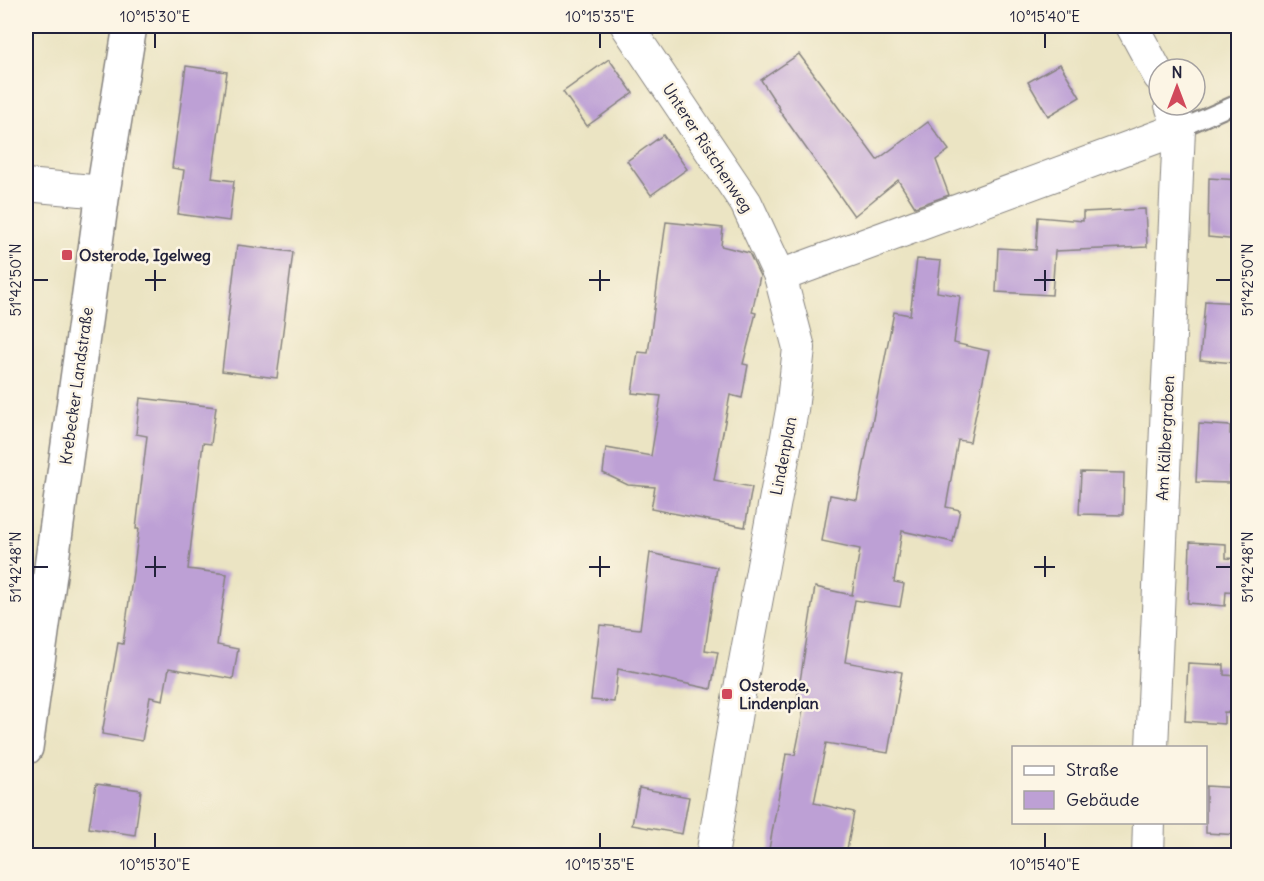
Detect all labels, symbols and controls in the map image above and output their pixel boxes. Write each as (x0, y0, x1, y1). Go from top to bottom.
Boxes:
text: 10°15'30"E (120, 7, 190, 26)
text: 10°15'35"E (565, 7, 635, 26)
text: 10°15'40"E (1010, 7, 1080, 26)
north arrow (1147, 57, 1207, 117)
text: N (1171, 62, 1183, 82)
street label: Unterer Ristchenweg (659, 79, 757, 217)
text: 51°42'50"N (6, 244, 25, 317)
text: 51°42'50"N (1238, 244, 1257, 317)
place label: Osterode, Igelweg (79, 245, 211, 266)
marker: Osterode, Igelweg (60, 248, 74, 262)
street label: Krebecker Landstraße (55, 306, 97, 466)
street label: Am Kälbergraben (1152, 375, 1178, 501)
street label: Lindenplan (766, 415, 800, 497)
text: 51°42'48"N (6, 531, 25, 603)
text: 51°42'48"N (1238, 531, 1257, 603)
place label: Osterode, Lindenplan (739, 675, 819, 714)
marker: Osterode, Lindenplan (720, 687, 734, 701)
legend (1012, 746, 1207, 824)
text: Straße (1066, 758, 1119, 781)
text: Gebäude (1066, 788, 1139, 811)
text: 10°15'30"E (120, 855, 190, 874)
text: 10°15'35"E (565, 855, 635, 874)
text: 10°15'40"E (1010, 855, 1080, 874)

